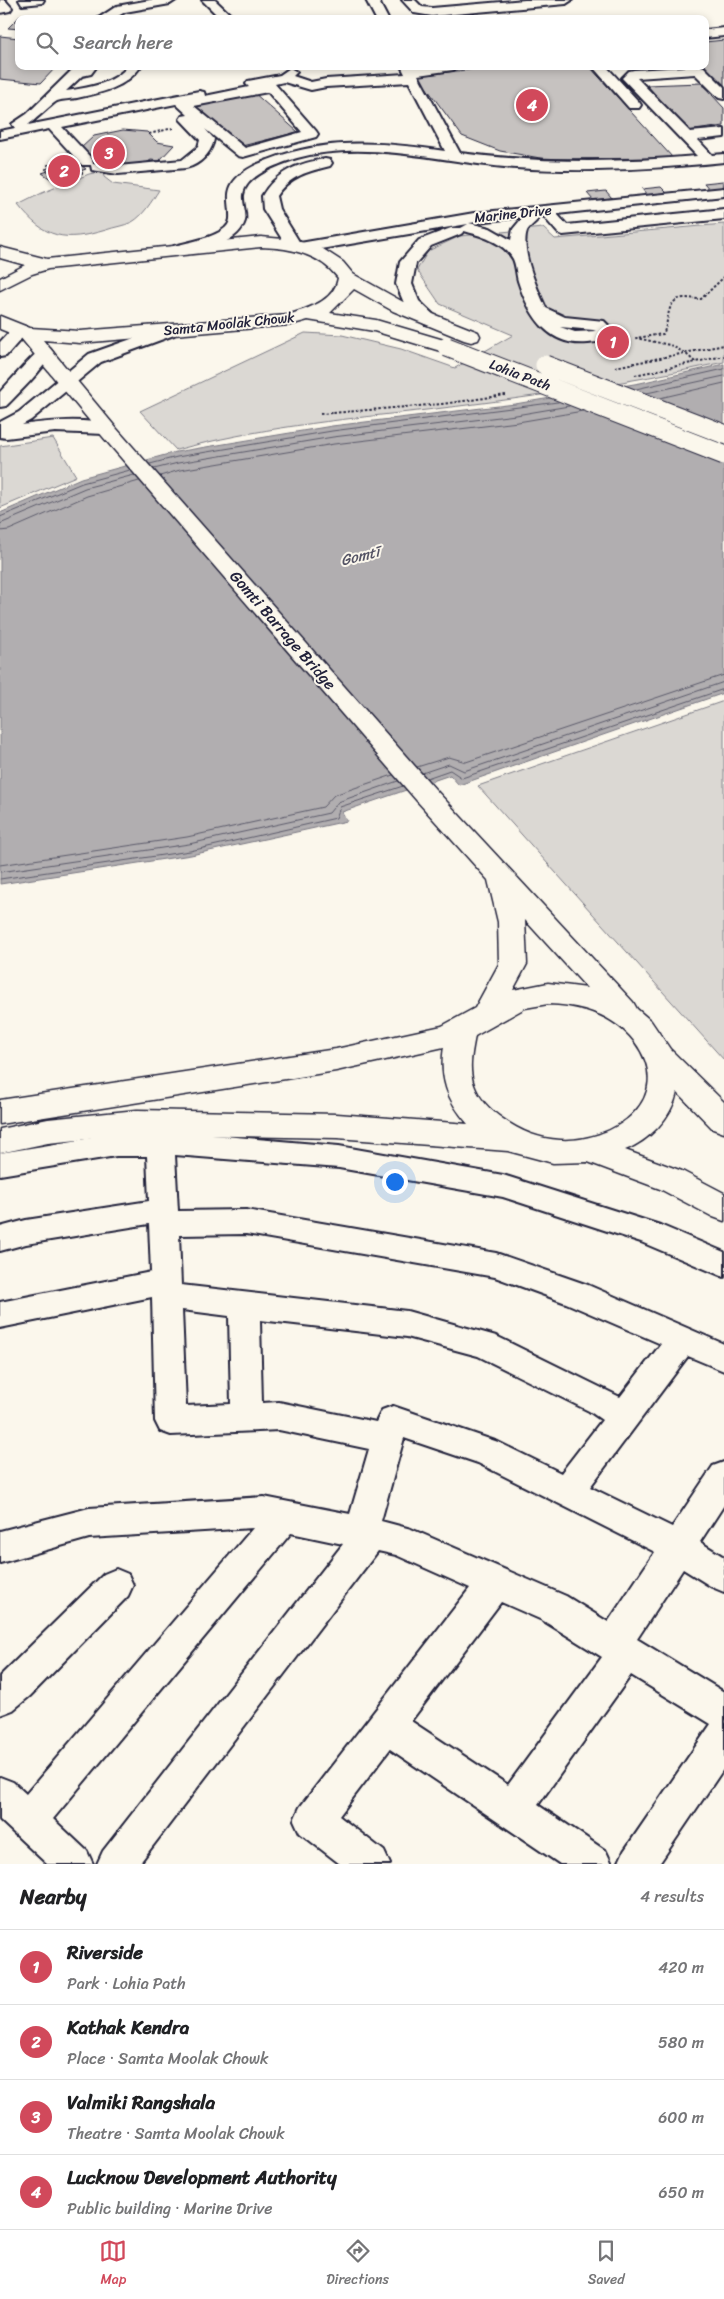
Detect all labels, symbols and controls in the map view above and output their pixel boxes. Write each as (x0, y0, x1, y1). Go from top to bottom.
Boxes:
search box (15, 15, 709, 70)
text: Search here (73, 26, 173, 59)
icon: search (33, 29, 61, 57)
pin: 4 (516, 86, 548, 124)
pin: 3 (93, 134, 125, 172)
pin: 2 (48, 152, 80, 190)
street label: Marine Drive (473, 198, 553, 230)
street label: Samta Moolak Chowk (162, 305, 296, 343)
pin: 1 (597, 323, 629, 361)
street label: Lohia Path (486, 352, 554, 398)
water label: Gomtī (338, 538, 386, 573)
street label: Gomti Barrage Bridge (222, 563, 344, 697)
your location (382, 1169, 408, 1195)
text: Nearby (20, 1878, 86, 1916)
text: 4 results (640, 1882, 704, 1911)
text: Riverside (67, 1936, 143, 1969)
text: 1 (33, 1953, 39, 1982)
text: 420 m (658, 1953, 704, 1982)
text: Park · Lohia Path (67, 1969, 186, 1998)
text: Kathak Kendra (67, 2011, 189, 2044)
text: 2 (31, 2028, 41, 2057)
text: 580 m (658, 2028, 704, 2057)
text: Place · Samta Moolak Chowk (67, 2044, 269, 2073)
text: Valmiki Rangshala (67, 2086, 215, 2119)
text: 3 (32, 2103, 40, 2132)
text: 600 m (658, 2103, 704, 2132)
text: Theatre · Samta Moolak Chowk (67, 2119, 285, 2148)
text: Lucknow Development Authority (67, 2161, 337, 2194)
text: 4 (31, 2178, 41, 2207)
text: 650 m (659, 2178, 704, 2207)
text: Public building · Marine Drive (67, 2194, 272, 2223)
tab: Map (99, 2237, 127, 2292)
tab: Directions (326, 2237, 389, 2292)
tab: Saved (588, 2237, 625, 2292)

